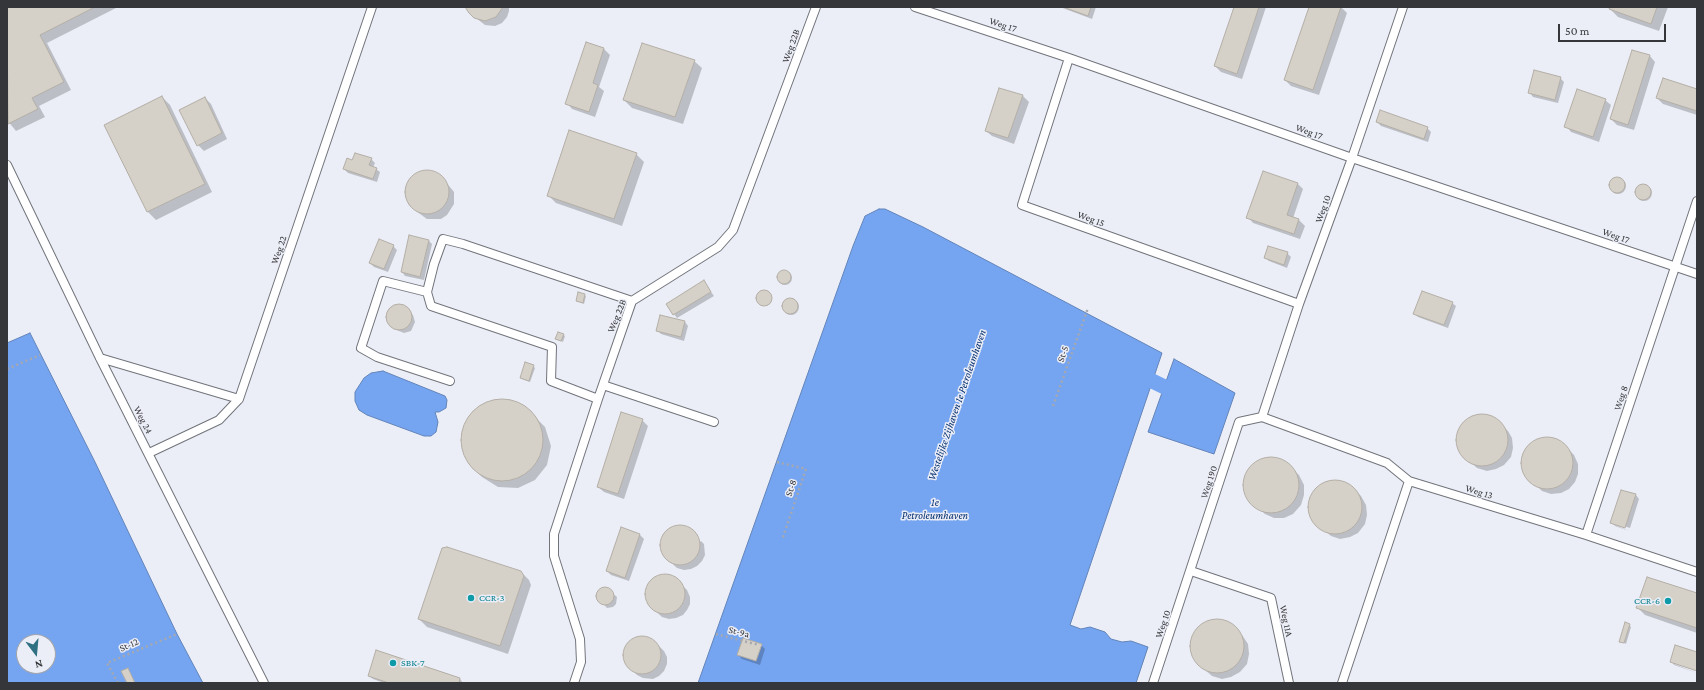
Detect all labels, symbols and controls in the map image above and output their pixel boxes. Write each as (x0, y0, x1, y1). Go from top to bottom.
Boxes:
street label: Weg 17 (988, 15, 1018, 35)
scale bar (1560, 16, 1668, 42)
text: 50 m (1565, 24, 1589, 38)
street label: Weg 22B (779, 28, 803, 64)
street label: Weg 17 (1294, 122, 1324, 142)
street label: Weg 10 (1312, 193, 1334, 225)
street label: Weg 15 (1076, 209, 1106, 229)
street label: Weg 17 (1601, 226, 1631, 246)
street label: Weg 22 (269, 234, 289, 266)
street label: Weg 22B (605, 298, 629, 334)
water label: Westelijke Zijhaven 1e Petroleumhaven (925, 328, 989, 482)
street label: St-5 (1055, 344, 1071, 364)
street label: Weg 8 (1611, 384, 1631, 412)
street label: Weg 24 (131, 404, 155, 436)
street label: Weg 190 (1198, 464, 1220, 500)
street label: St-8 (783, 478, 799, 498)
street label: Weg 13 (1464, 482, 1494, 502)
water label: 1e Petroleumhaven (902, 496, 968, 522)
place label: CCR-3 (479, 592, 504, 604)
marker: CCR-3 (466, 593, 476, 603)
place label: CCR-6 (1634, 595, 1660, 607)
marker: CCR-6 (1663, 596, 1673, 606)
street label: Weg 11A (1277, 604, 1295, 638)
street label: Weg 10 (1153, 608, 1173, 640)
street label: St-9a (727, 624, 751, 640)
north arrow (16, 634, 56, 674)
street label: St-12 (118, 636, 140, 654)
place label: SBK-7 (401, 657, 425, 669)
text: N (34, 658, 44, 671)
marker: SBK-7 (388, 658, 398, 668)

